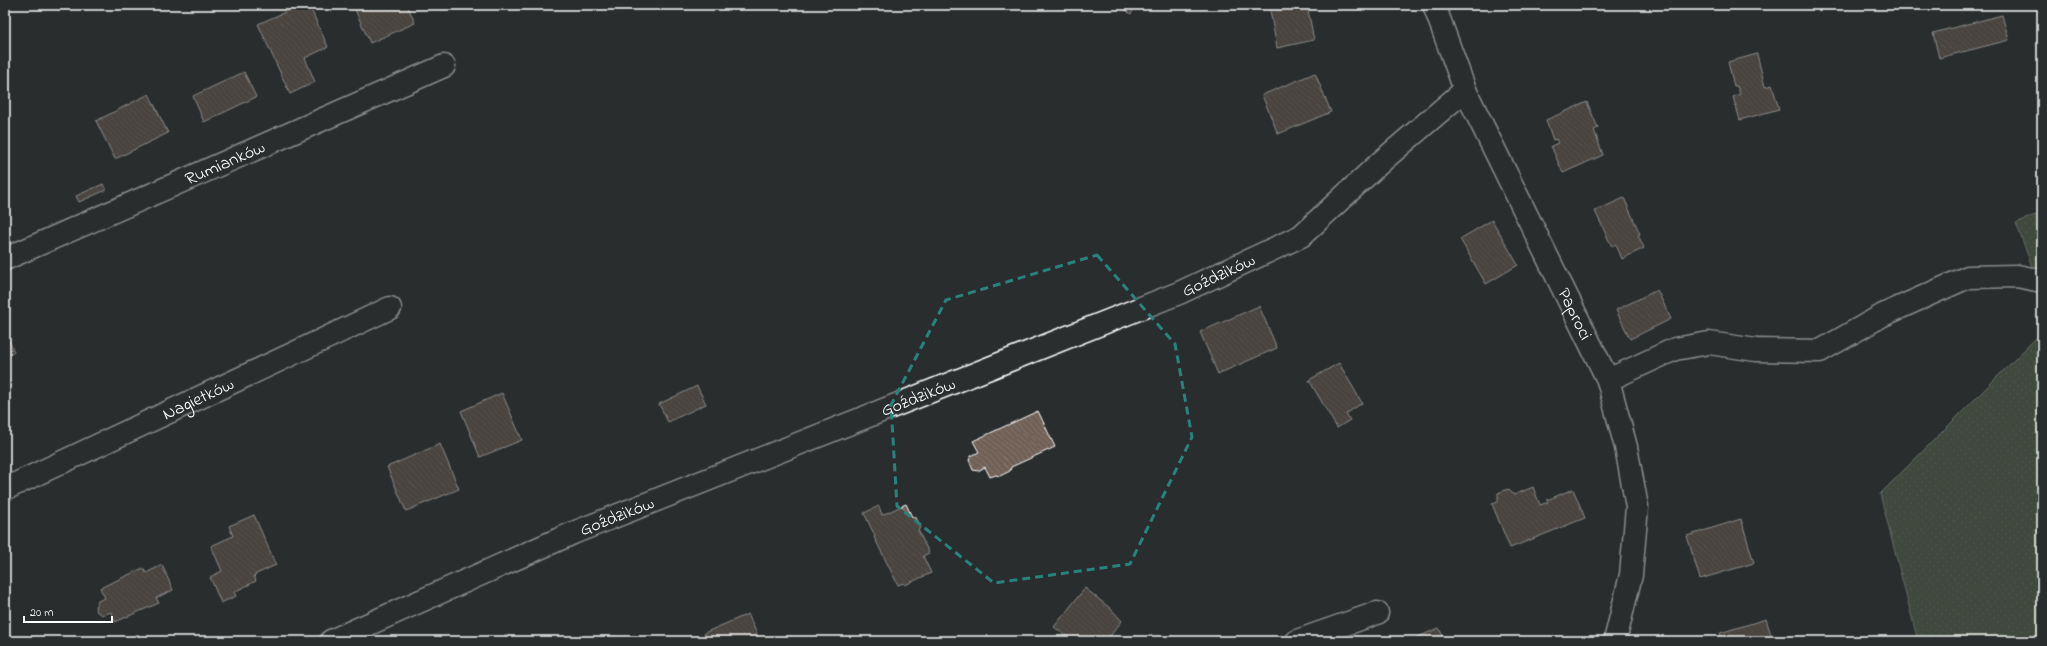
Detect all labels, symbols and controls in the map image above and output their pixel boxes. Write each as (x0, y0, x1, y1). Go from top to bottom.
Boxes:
street label: Rumianków (181, 135, 270, 193)
street label: Goździków (1178, 248, 1260, 305)
street label: Paproci (1550, 284, 1597, 345)
street label: Nagietków (158, 372, 239, 428)
street label: Goździków (878, 372, 960, 425)
street label: Goździków (576, 491, 659, 544)
scale bar (24, 598, 112, 624)
text: 20 m (30, 604, 53, 622)

